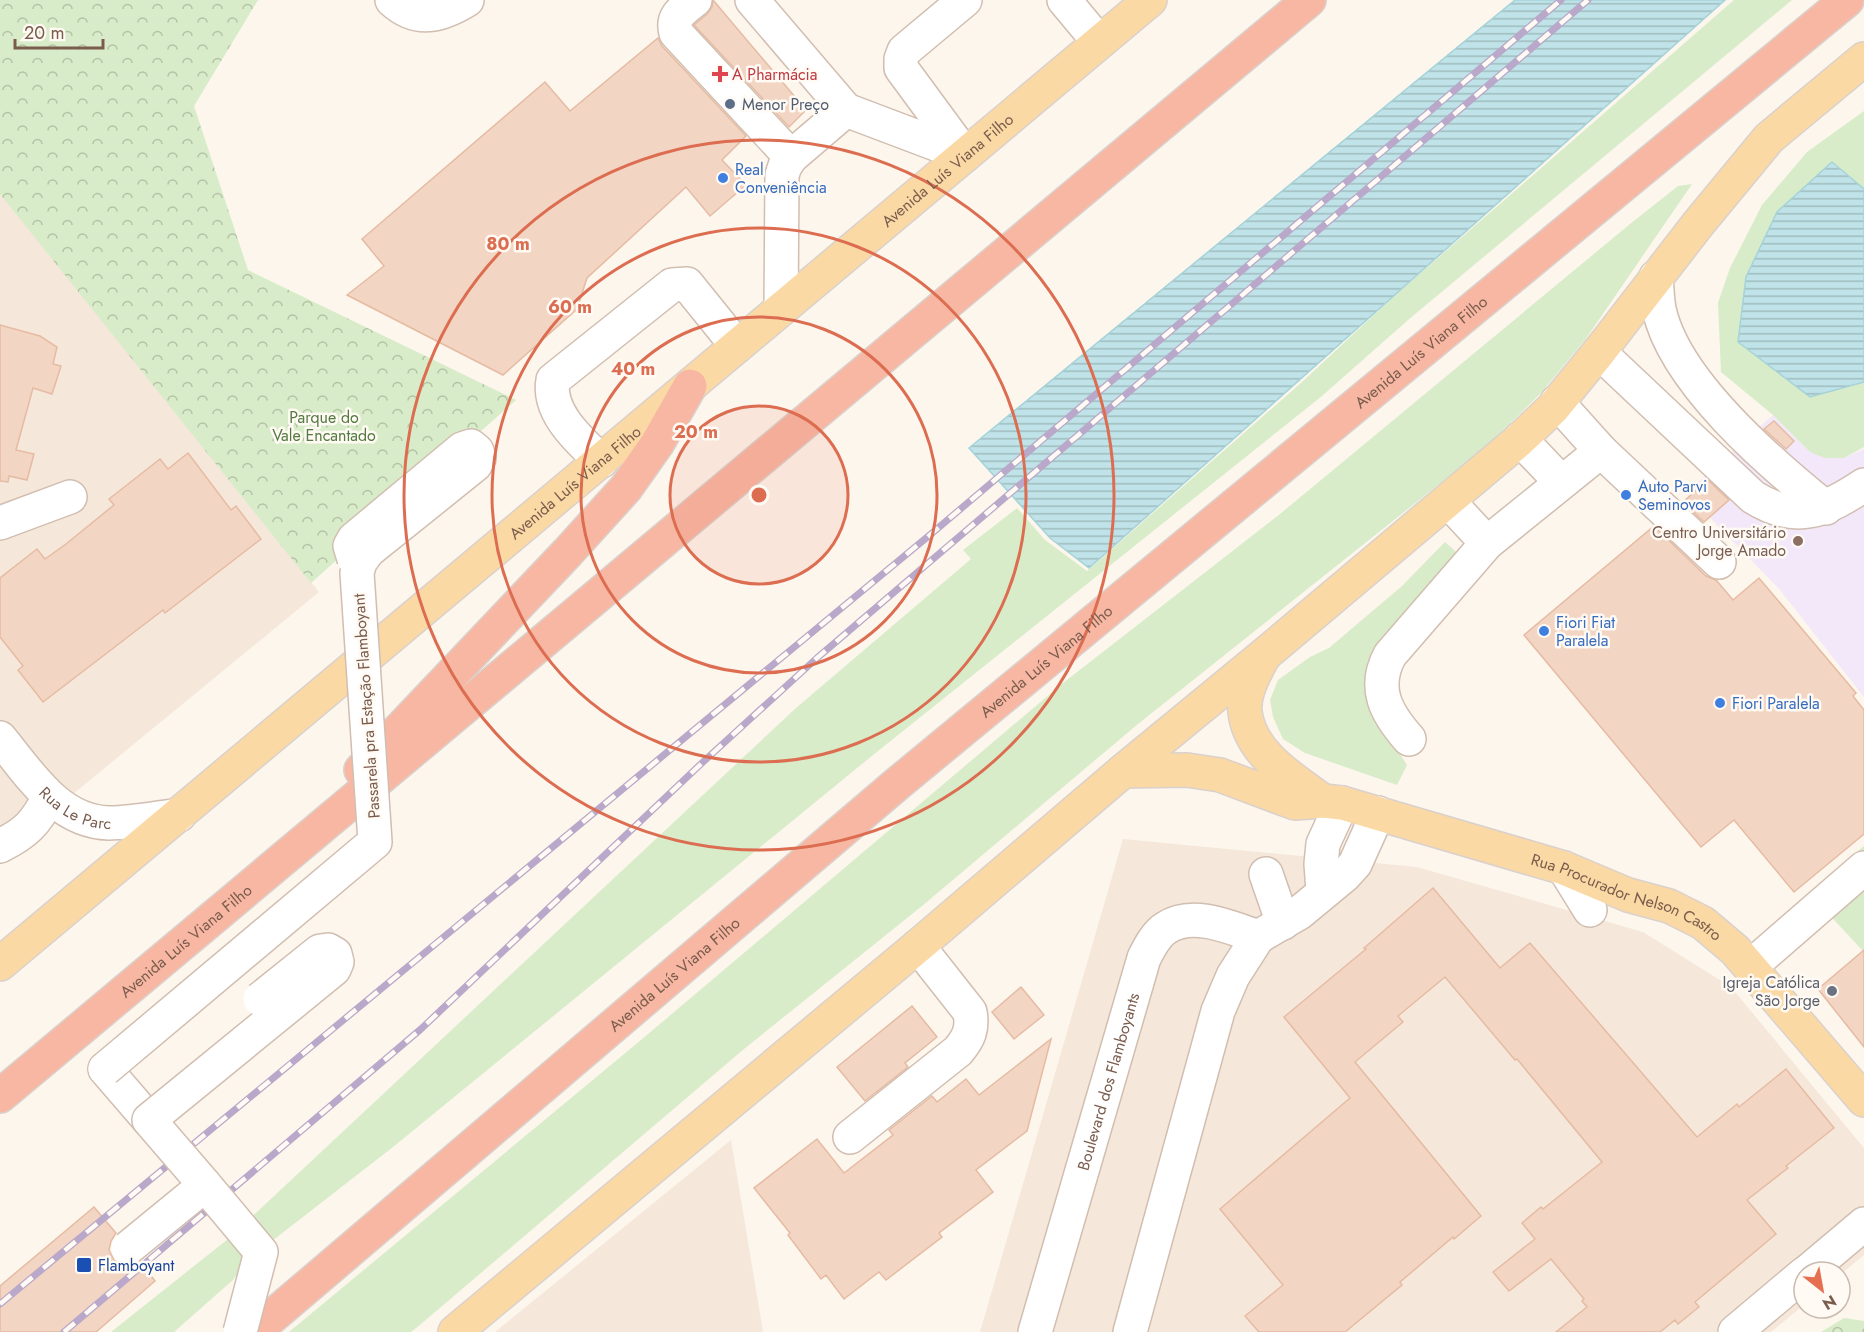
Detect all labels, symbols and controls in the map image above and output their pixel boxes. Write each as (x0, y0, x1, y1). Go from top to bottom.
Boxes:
scale bar (15, 12, 104, 50)
text: 20 m (24, 20, 64, 46)
place label: A Pharmácia (732, 63, 817, 86)
marker: A Pharmácia (713, 67, 727, 81)
place label: Menor Preço (742, 93, 829, 116)
marker: Menor Preço (723, 97, 737, 111)
street label: Avenida Luís Viana Filho (876, 108, 1019, 233)
place label: Real Conveniência (735, 158, 827, 199)
marker: Real Conveniência (716, 171, 730, 185)
text: 80 m (486, 231, 530, 257)
street label: Avenida Luís Viana Filho (1350, 290, 1493, 414)
text: 60 m (548, 294, 592, 320)
text: 40 m (611, 356, 655, 382)
park label: Parque do Vale Encantado (272, 406, 376, 447)
text: 20 m (674, 419, 718, 445)
street label: Avenida Luís Viana Filho (504, 420, 646, 545)
place label: Auto Parvi Seminovos (1638, 475, 1711, 516)
centre of rings (749, 485, 769, 505)
marker: Auto Parvi Seminovos (1619, 488, 1633, 502)
place label: Centro Universitário Jorge Amado (1652, 521, 1786, 562)
marker: Centro Universitário Jorge Amado (1791, 534, 1805, 548)
street label: Passarela pra Estação Flamboyant (347, 593, 386, 819)
street label: Avenida Luís Viana Filho (975, 600, 1118, 723)
place label: Fiori Fiat Paralela (1556, 611, 1615, 652)
marker: Fiori Fiat Paralela (1537, 624, 1551, 638)
place label: Fiori Paralela (1732, 692, 1820, 715)
marker: Fiori Paralela (1713, 696, 1727, 710)
street label: Rua Le Parc (34, 781, 112, 835)
street label: Rua Procurador Nelson Castro (1528, 848, 1727, 946)
street label: Avenida Luís Viana Filho (115, 879, 257, 1003)
street label: Avenida Luís Viana Filho (604, 912, 745, 1037)
place label: Igreja Católica São Jorge (1723, 971, 1820, 1012)
marker: Igreja Católica São Jorge (1825, 984, 1839, 998)
street label: Boulevard dos Flamboyants (1072, 990, 1145, 1173)
place label: Flamboyant (98, 1254, 175, 1277)
marker: Flamboyant (75, 1256, 93, 1274)
north arrow (1792, 1260, 1852, 1320)
text: N (1818, 1289, 1841, 1316)

